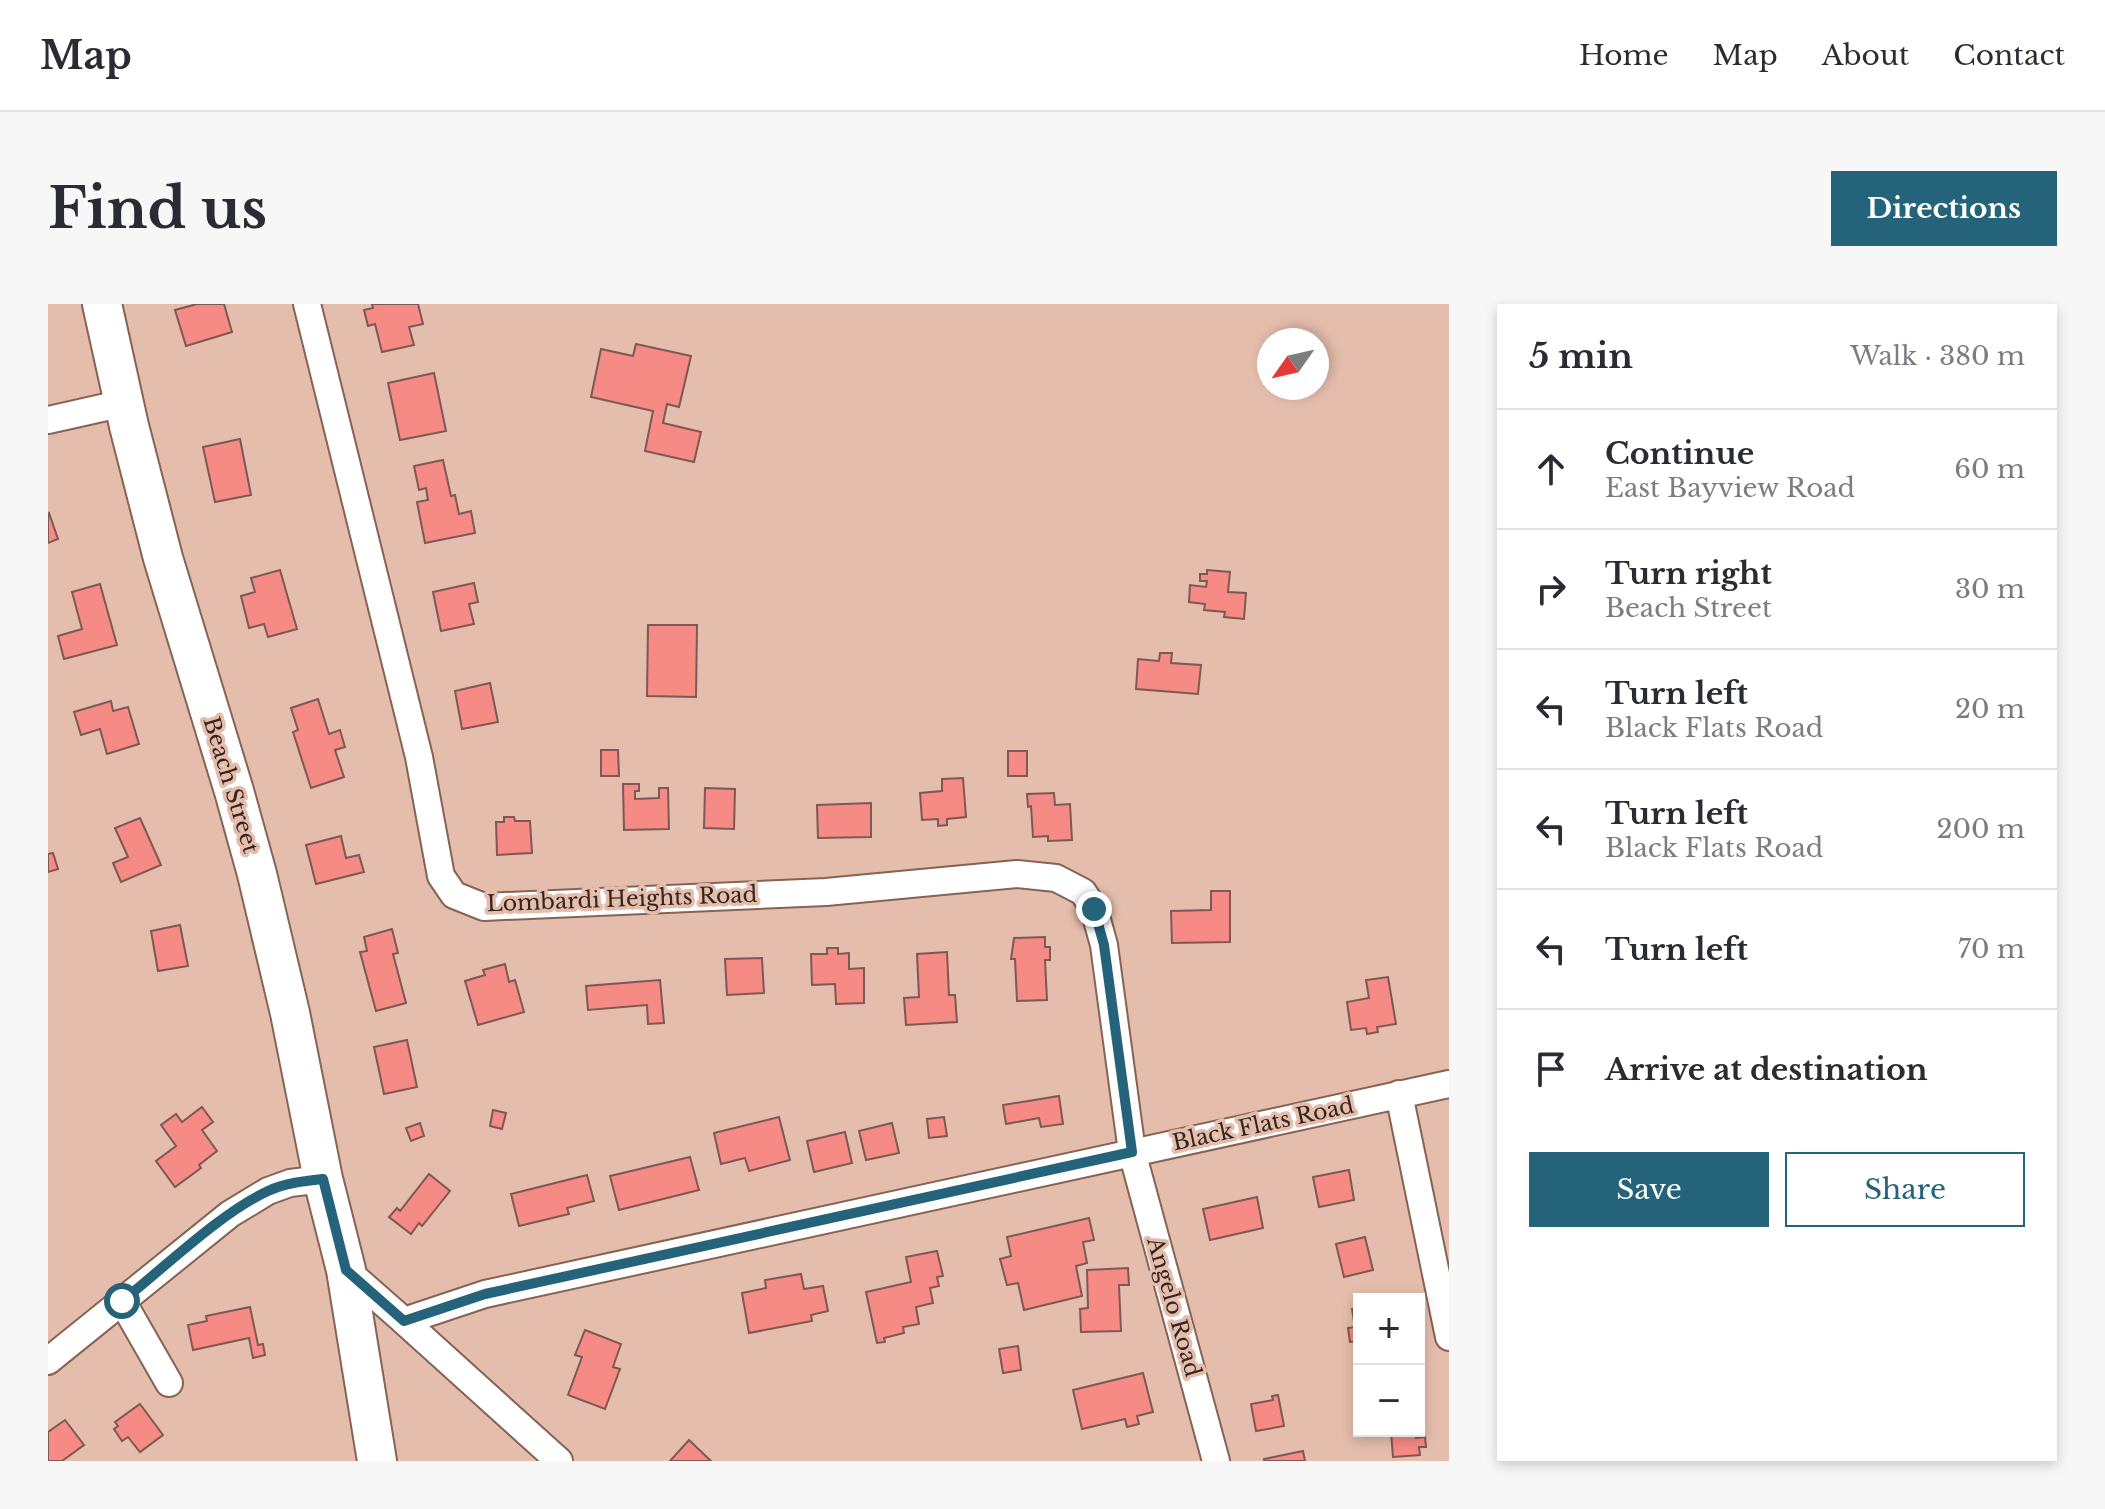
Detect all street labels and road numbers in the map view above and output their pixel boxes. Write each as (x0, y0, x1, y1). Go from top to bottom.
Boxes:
street label: Beach Street (197, 714, 265, 857)
street label: Lombardi Heights Road (486, 881, 758, 917)
street label: Black Flats Road (1170, 1092, 1356, 1156)
street label: Angelo Road (1141, 1233, 1207, 1380)

